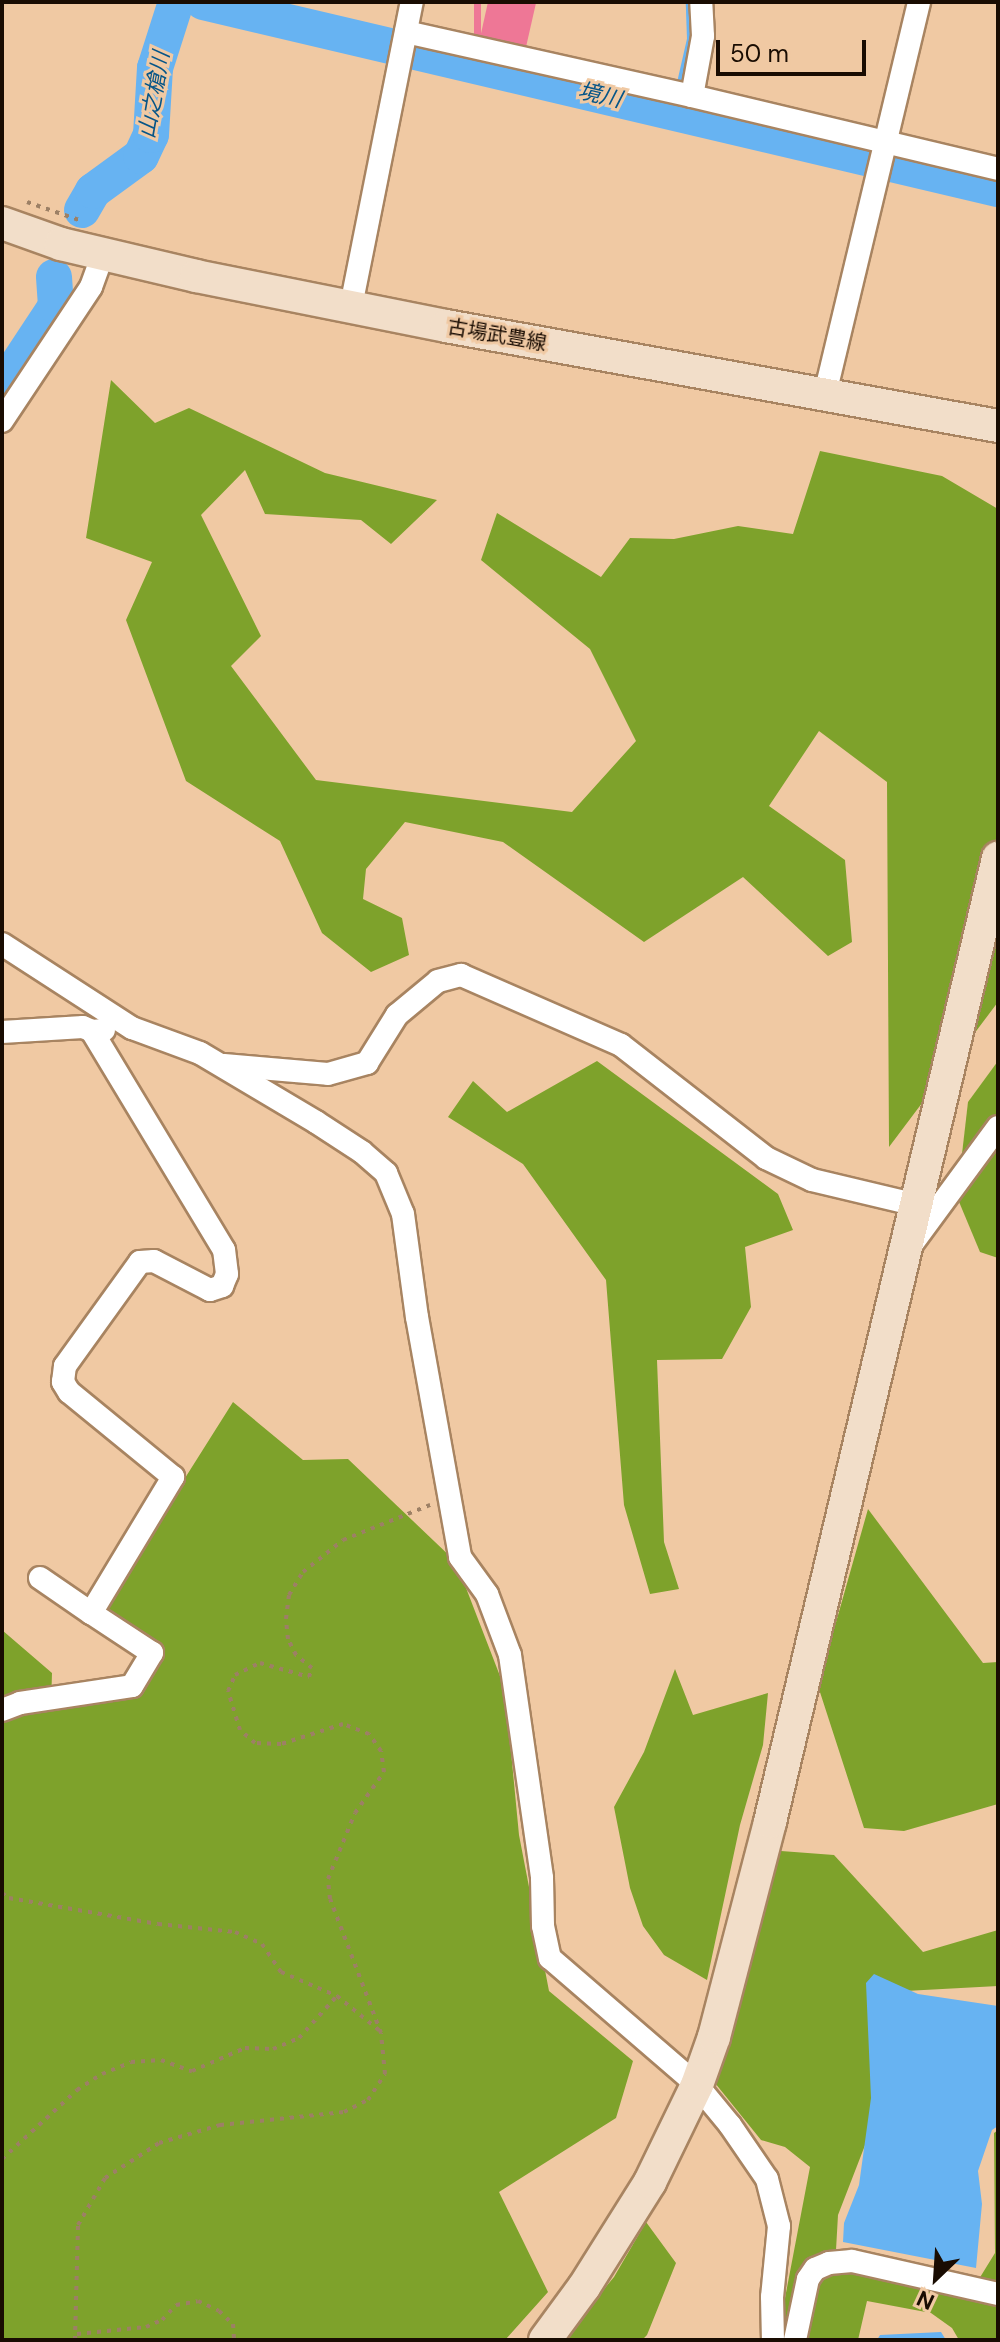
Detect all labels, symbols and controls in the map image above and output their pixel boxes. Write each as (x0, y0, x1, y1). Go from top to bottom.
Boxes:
scale bar (720, 24, 870, 74)
text: 50 m (730, 38, 789, 69)
water label: 山之槍川 (133, 49, 175, 141)
water label: 境川 (576, 77, 624, 113)
street label: 古場武豊線 (446, 314, 548, 356)
north arrow (896, 2238, 976, 2318)
text: N (912, 2284, 939, 2317)

